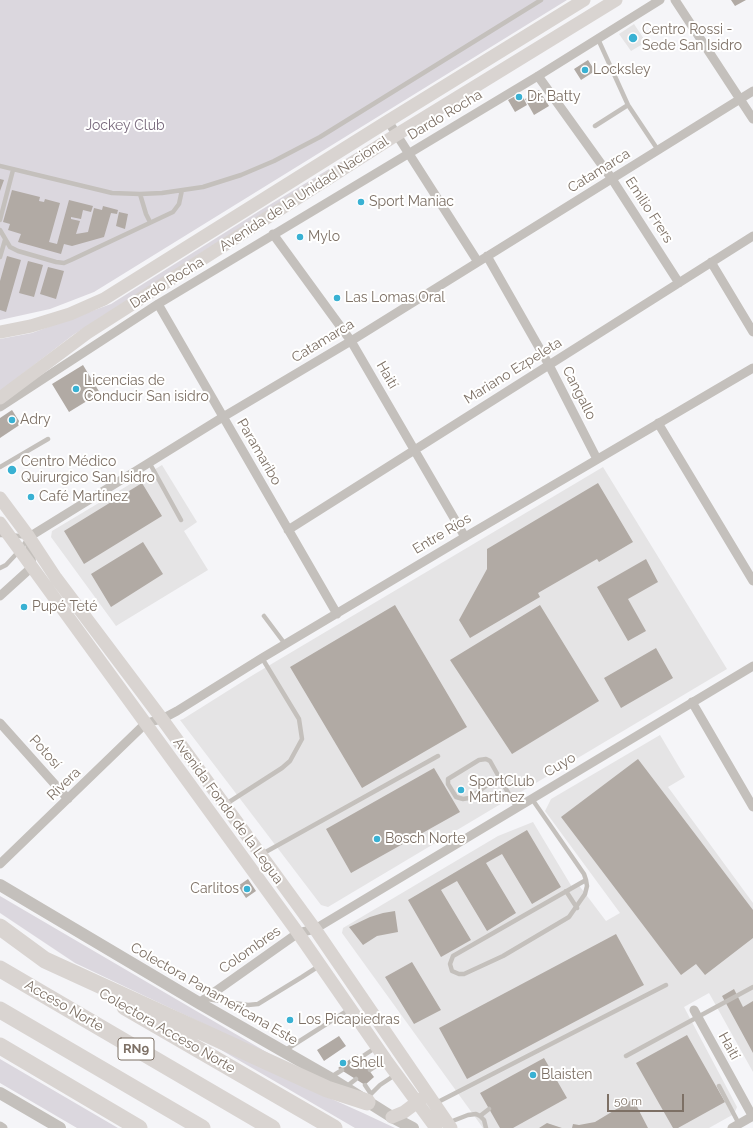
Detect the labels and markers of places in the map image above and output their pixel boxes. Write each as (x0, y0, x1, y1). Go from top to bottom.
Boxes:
place label: Centro Rossi - Sede San Isidro (642, 22, 742, 54)
marker: Centro Rossi - Sede San Isidro (627, 32, 639, 44)
place label: Locksley (593, 62, 651, 78)
marker: Locksley (580, 65, 590, 75)
place label: Dr. Batty (527, 89, 581, 105)
marker: Dr. Batty (514, 92, 524, 102)
place label: Sport Maniac (369, 194, 454, 210)
marker: Sport Maniac (356, 197, 366, 207)
place label: Mylo (308, 229, 340, 245)
marker: Mylo (295, 232, 305, 242)
place label: Las Lomas Oral (345, 290, 445, 306)
marker: Las Lomas Oral (332, 293, 342, 303)
place label: Licencias de Conducir San isidro (84, 373, 209, 406)
marker: Licencias de Conducir San isidro (71, 384, 81, 394)
place label: Adry (20, 412, 50, 428)
marker: Adry (7, 415, 17, 425)
place label: Centro Médico Quirurgico San Isidro (21, 454, 155, 486)
marker: Centro Médico Quirurgico San Isidro (6, 464, 18, 476)
place label: Café Martínez (39, 489, 128, 505)
marker: Café Martínez (26, 492, 36, 502)
place label: Pupé Teté (32, 599, 97, 615)
marker: Pupé Teté (19, 602, 29, 612)
place label: SportClub Martinez (469, 774, 534, 806)
marker: SportClub Martinez (456, 785, 466, 795)
place label: Bosch Norte (385, 831, 466, 847)
marker: Bosch Norte (372, 834, 382, 844)
place label: Carlitos (190, 881, 239, 897)
marker: Carlitos (242, 884, 252, 894)
place label: Los Picapiedras (298, 1012, 400, 1028)
marker: Los Picapiedras (285, 1015, 295, 1025)
place label: Shell (351, 1055, 383, 1071)
marker: Shell (338, 1058, 348, 1068)
place label: Blaisten (541, 1067, 593, 1083)
marker: Blaisten (528, 1070, 538, 1080)

